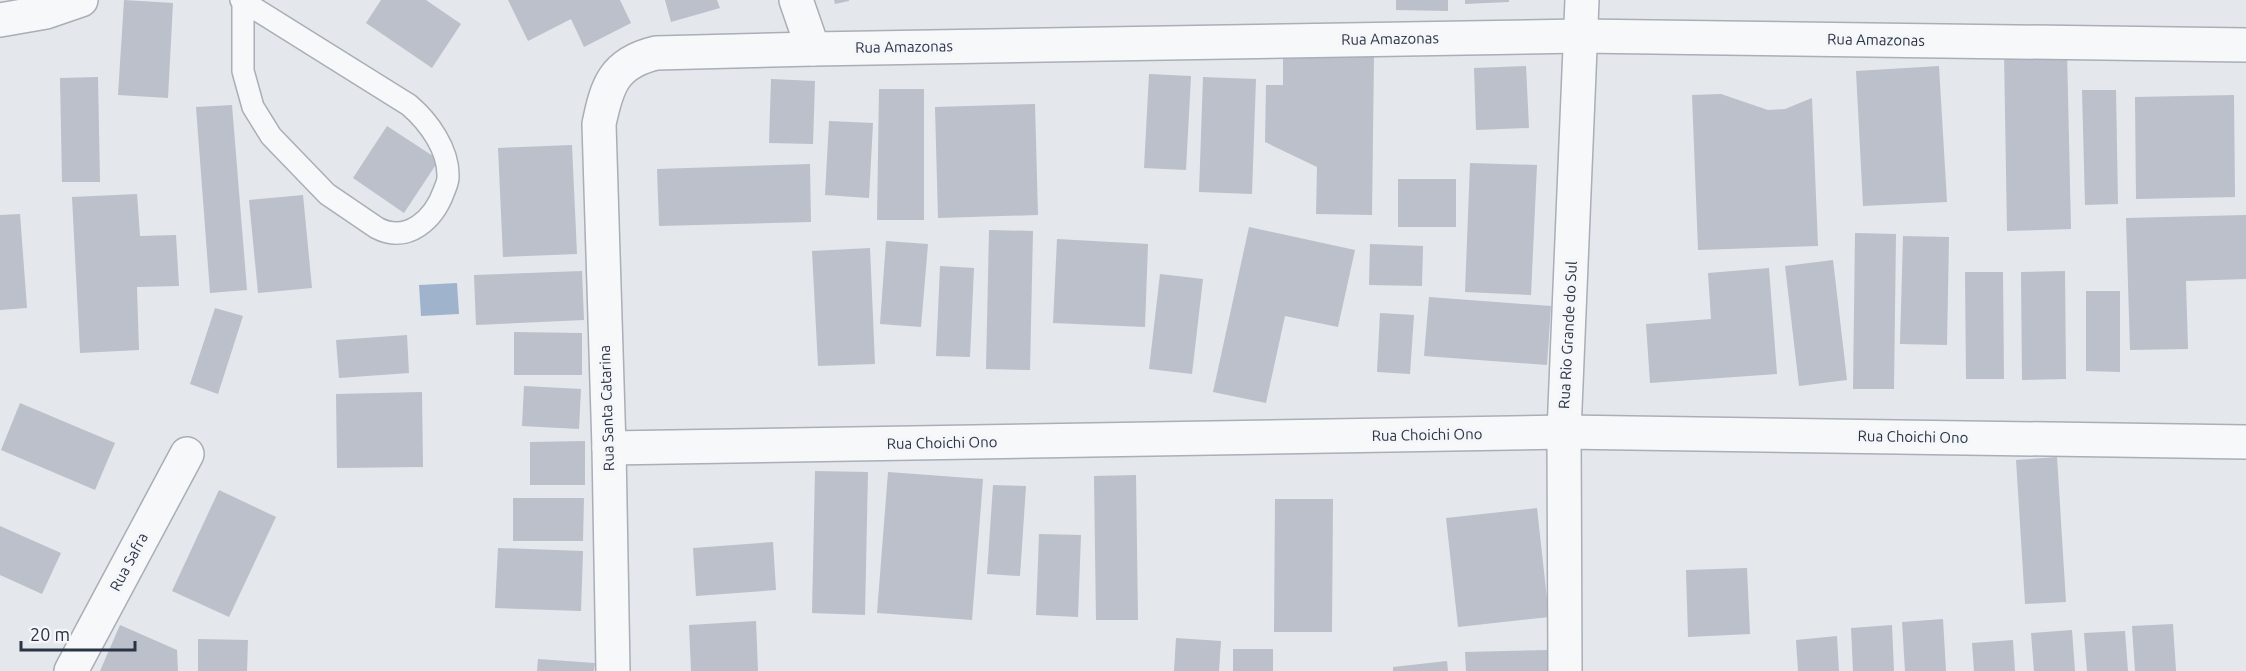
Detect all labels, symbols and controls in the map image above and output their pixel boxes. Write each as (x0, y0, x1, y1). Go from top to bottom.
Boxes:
street label: Rua Amazonas (1341, 29, 1439, 48)
street label: Rua Amazonas (1827, 30, 1925, 49)
street label: Rua Amazonas (855, 37, 953, 56)
street label: Rua Rio Grande do Sul (1555, 261, 1580, 409)
street label: Rua Santa Catarina (596, 345, 617, 471)
street label: Rua Choichi Ono (1371, 425, 1483, 444)
street label: Rua Choichi Ono (1857, 427, 1969, 446)
street label: Rua Choichi Ono (886, 433, 998, 452)
street label: Rua Safra (106, 530, 151, 594)
scale bar (21, 614, 135, 652)
text: 20 m (30, 624, 70, 644)

